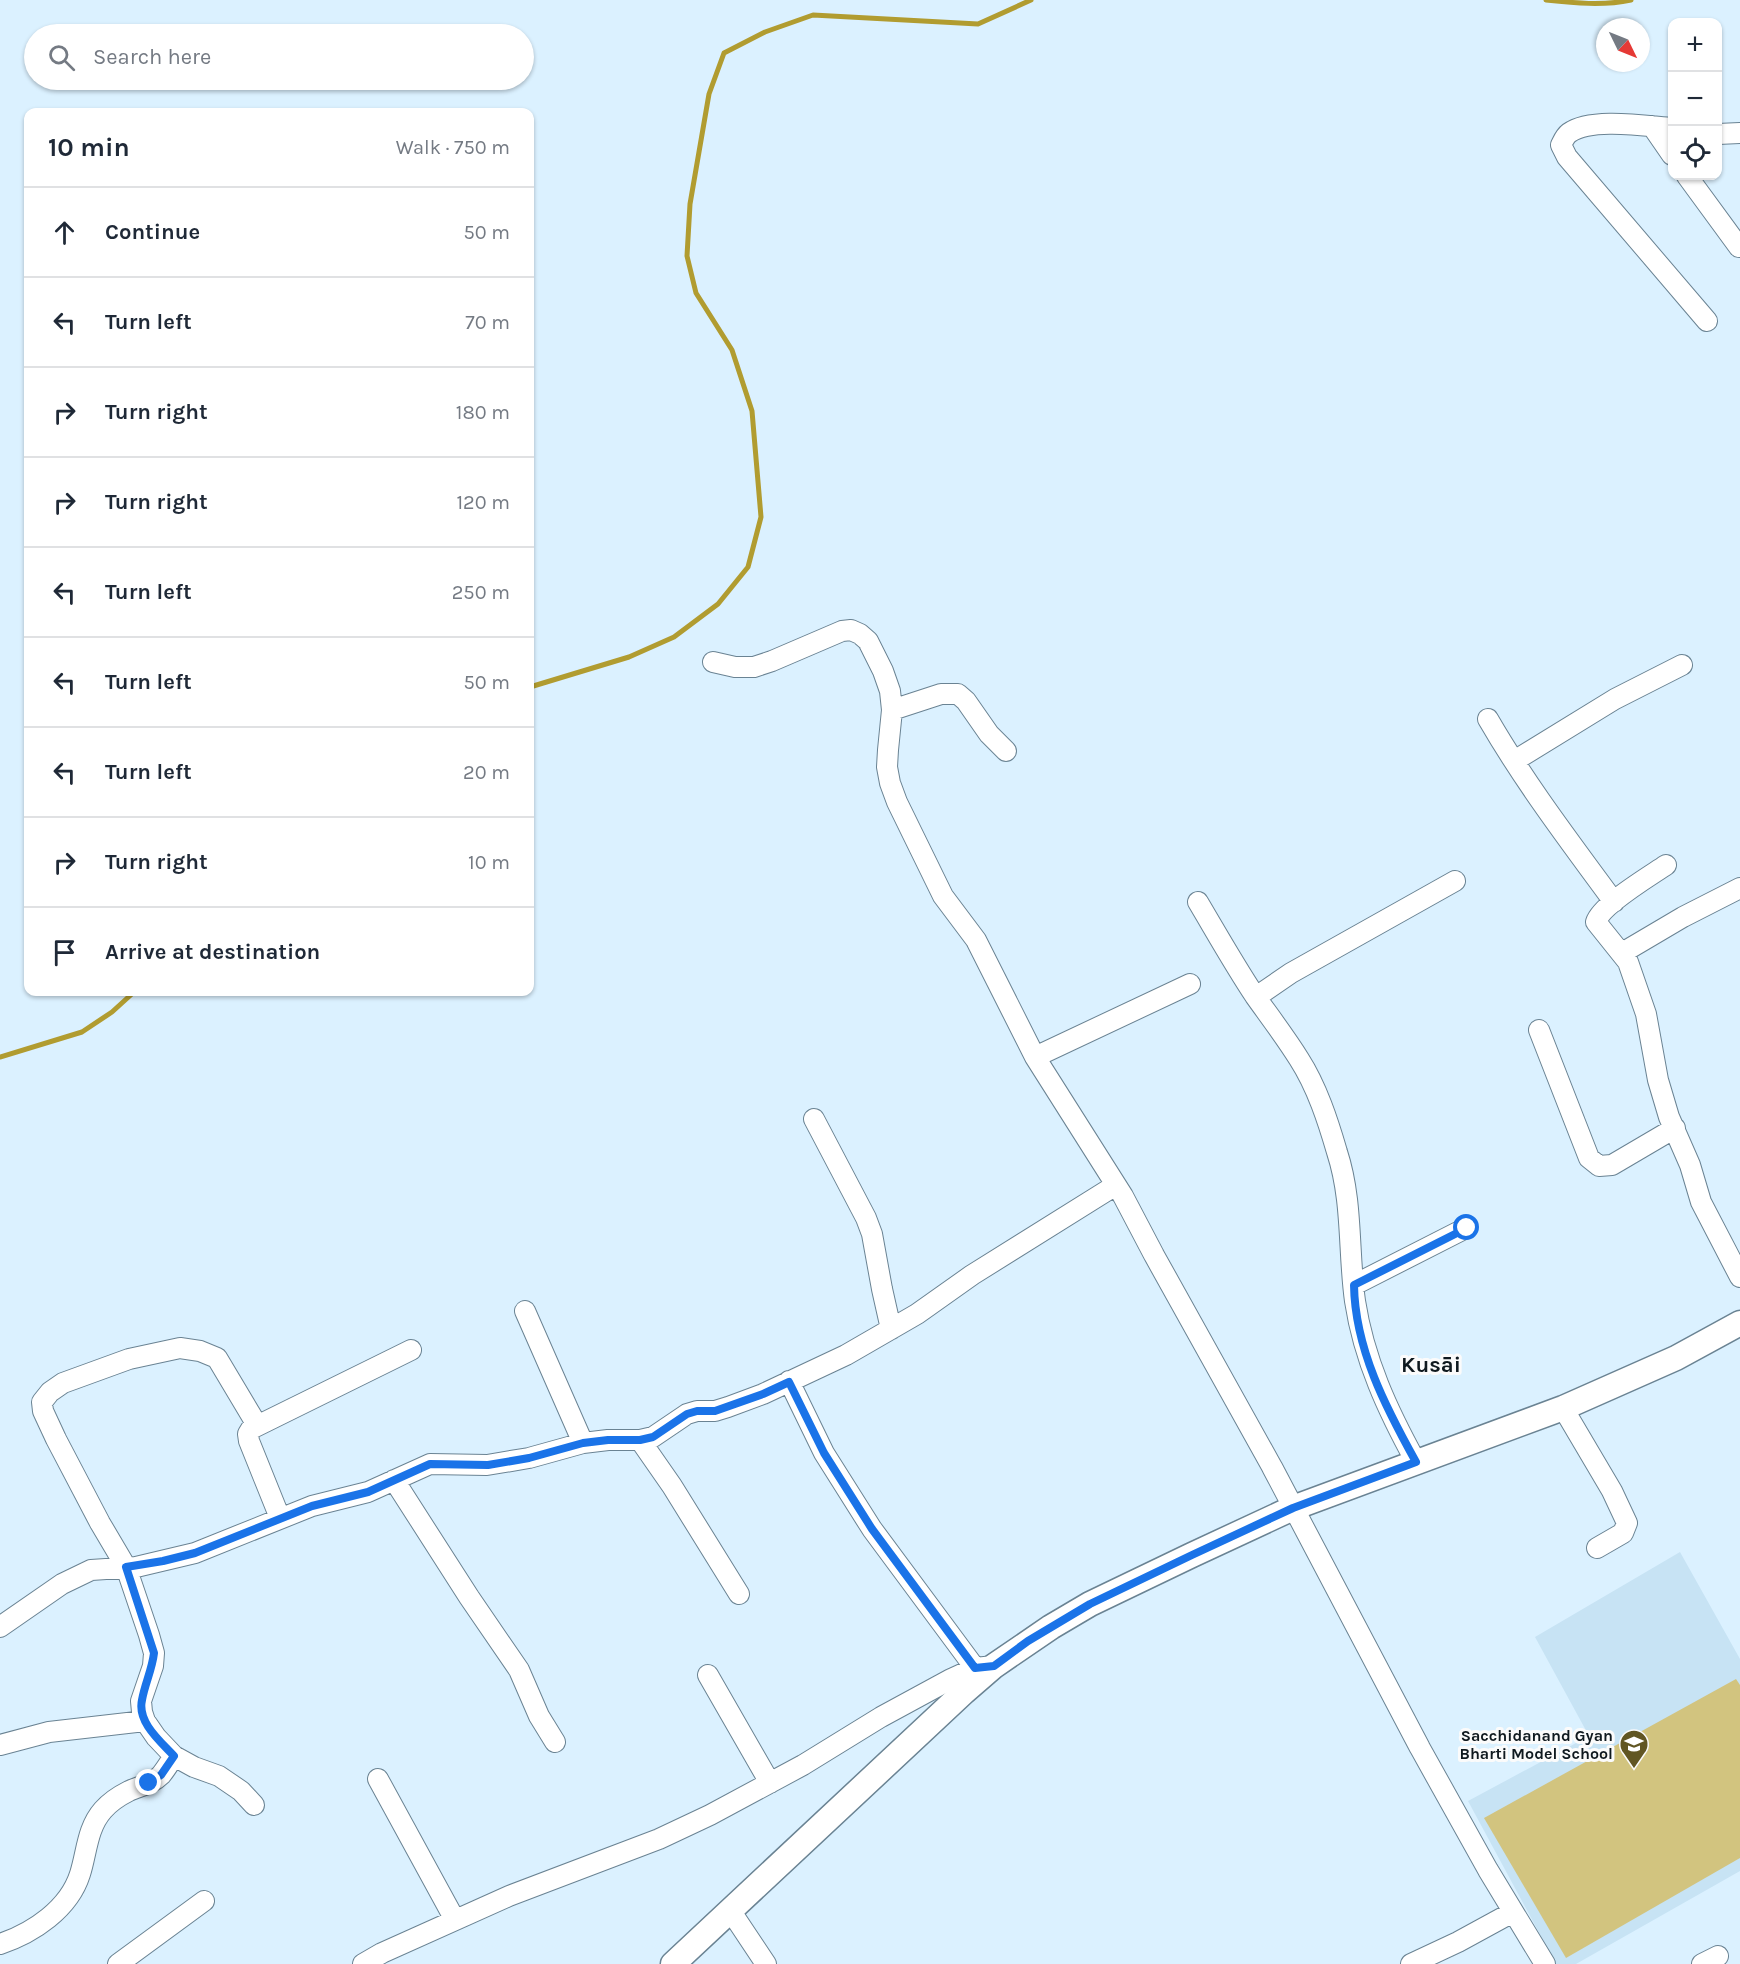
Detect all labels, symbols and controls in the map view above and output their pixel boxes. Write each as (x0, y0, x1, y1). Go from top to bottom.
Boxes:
north arrow (1596, 18, 1650, 72)
map controls (1668, 18, 1722, 180)
button: + (1668, 18, 1722, 72)
search box (24, 24, 534, 90)
icon: search (45, 41, 78, 74)
text: Search here (93, 44, 211, 70)
button: − (1668, 72, 1722, 126)
button: locate (1668, 126, 1722, 180)
text: 10 min (48, 132, 130, 163)
text: Walk · 750 m (396, 136, 510, 159)
icon: ahead (48, 216, 81, 249)
text: Continue (105, 219, 200, 245)
text: 50 m (463, 221, 510, 244)
icon: left (48, 306, 81, 339)
text: Turn left (105, 309, 192, 335)
text: 70 m (465, 311, 510, 334)
icon: right (48, 396, 81, 429)
text: Turn right (105, 399, 208, 425)
text: 180 m (456, 401, 510, 424)
icon: right (48, 486, 81, 519)
text: Turn right (105, 489, 208, 515)
text: 120 m (456, 491, 510, 514)
icon: left (48, 576, 81, 609)
text: Turn left (105, 579, 192, 605)
text: 250 m (452, 581, 510, 604)
icon: left (48, 666, 81, 699)
text: Turn left (105, 669, 192, 695)
text: 50 m (463, 671, 510, 694)
icon: left (48, 756, 81, 789)
text: Turn left (105, 759, 192, 785)
text: 20 m (463, 761, 510, 784)
icon: right (48, 846, 81, 879)
text: Turn right (105, 849, 208, 875)
text: 10 m (468, 851, 510, 874)
icon: arrive (48, 936, 81, 969)
text: Arrive at destination (105, 939, 320, 965)
route start (1453, 1214, 1479, 1240)
district label: Kusāi (1401, 1352, 1461, 1378)
place label: Sacchidanand Gyan Bharti Model School (1460, 1726, 1613, 1763)
school or university icon: Sacchidanand Gyan Bharti Model School (1618, 1728, 1650, 1770)
route end (135, 1769, 161, 1795)

